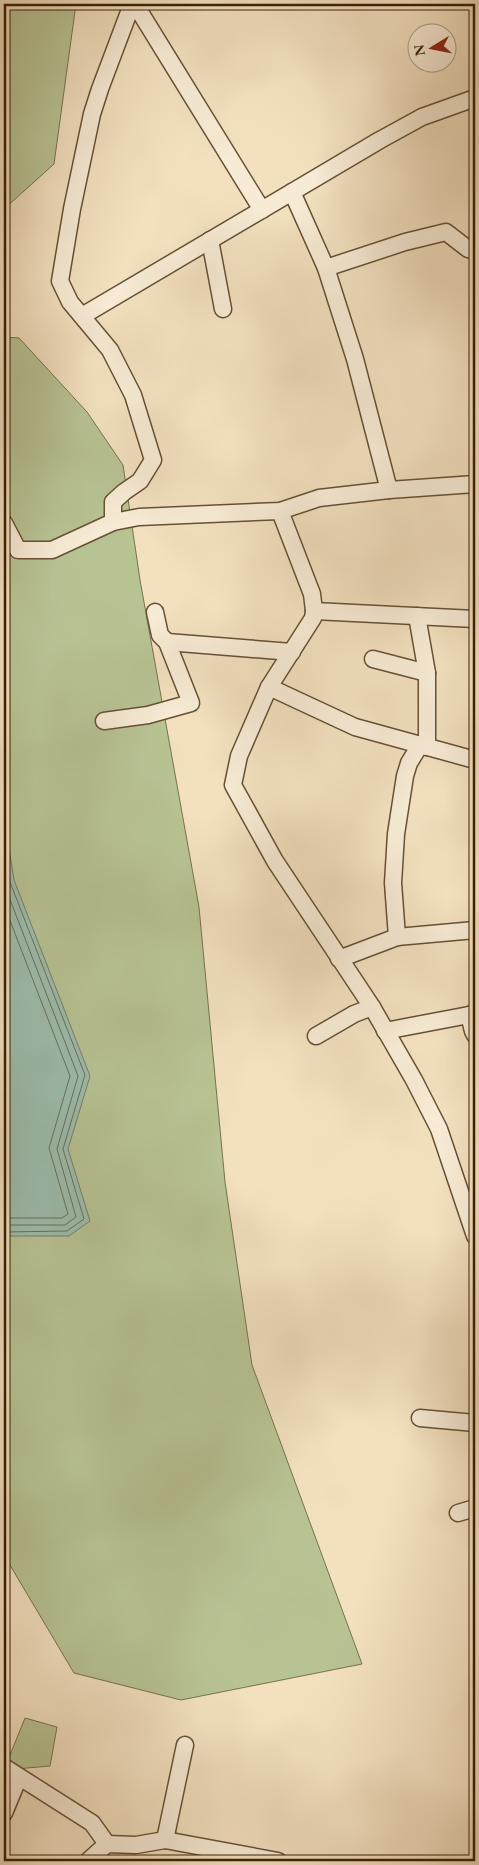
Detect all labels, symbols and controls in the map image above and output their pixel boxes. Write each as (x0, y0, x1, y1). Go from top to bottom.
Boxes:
north arrow (406, 22, 456, 72)
text: N (409, 42, 429, 57)

